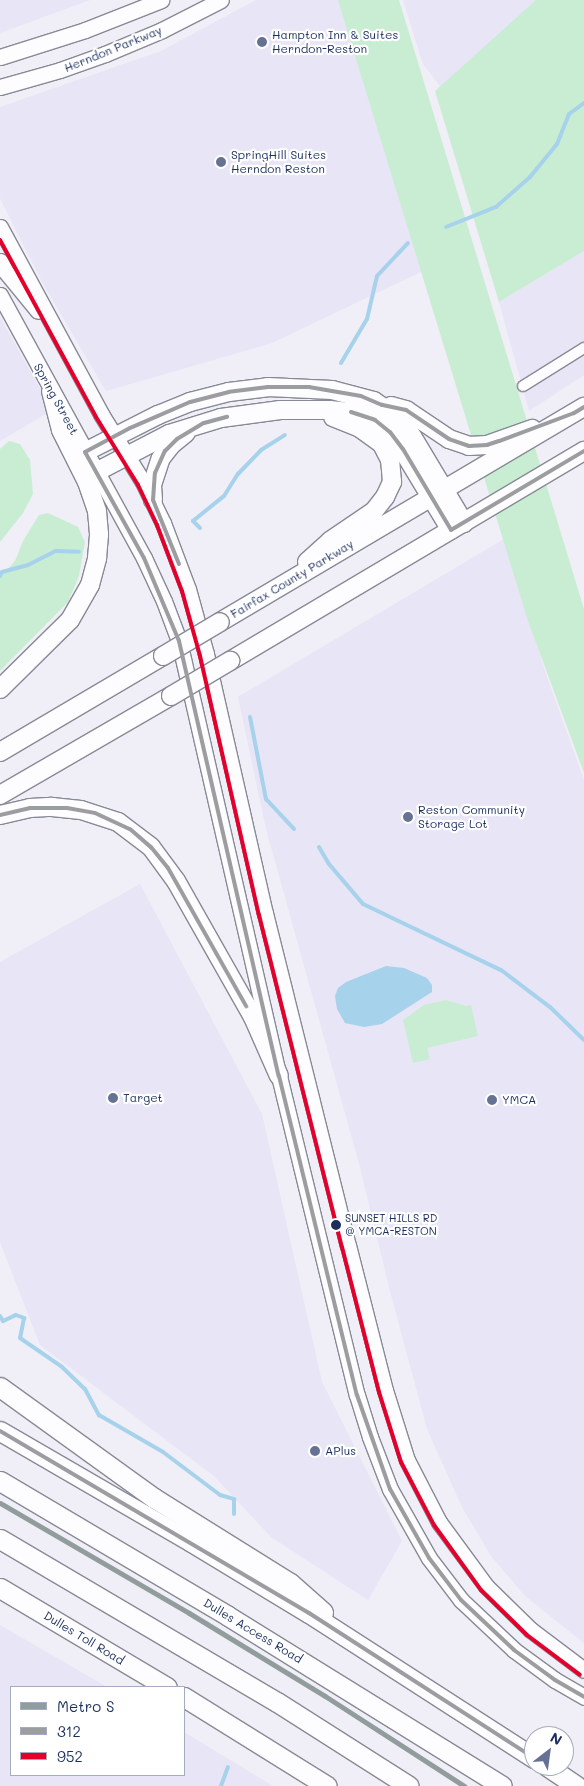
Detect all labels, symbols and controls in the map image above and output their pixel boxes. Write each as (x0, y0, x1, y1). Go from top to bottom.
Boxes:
street label: Herndon Parkway (62, 23, 164, 75)
place label: Hampton Inn & Suites Herndon-Reston (272, 28, 398, 56)
marker: Hampton Inn & Suites Herndon-Reston (256, 36, 268, 48)
place label: SpringHill Suites Herndon Reston (231, 148, 326, 176)
marker: SpringHill Suites Herndon Reston (215, 156, 227, 168)
street label: Spring Street (30, 361, 82, 437)
street label: Fairfax County Parkway (228, 537, 356, 621)
place label: Reston Community Storage Lot (418, 803, 525, 831)
marker: Reston Community Storage Lot (402, 811, 414, 823)
place label: Target (123, 1091, 163, 1105)
marker: Target (107, 1092, 119, 1104)
place label: YMCA (502, 1093, 536, 1107)
marker: YMCA (486, 1094, 498, 1106)
place label: SUNSET HILLS RD @ YMCA-RESTON (345, 1212, 437, 1238)
marker: SUNSET HILLS RD @ YMCA-RESTON (331, 1220, 341, 1230)
place label: APlus (325, 1444, 356, 1458)
marker: APlus (309, 1445, 321, 1457)
street label: Dulles Access Road (201, 1596, 305, 1666)
street label: Dulles Toll Road (41, 1608, 127, 1668)
legend (10, 1686, 185, 1776)
text: Metro S (57, 1696, 115, 1716)
text: 312 (57, 1721, 81, 1741)
north arrow (524, 1726, 574, 1776)
text: N (547, 1728, 566, 1749)
text: 952 (57, 1746, 83, 1766)

